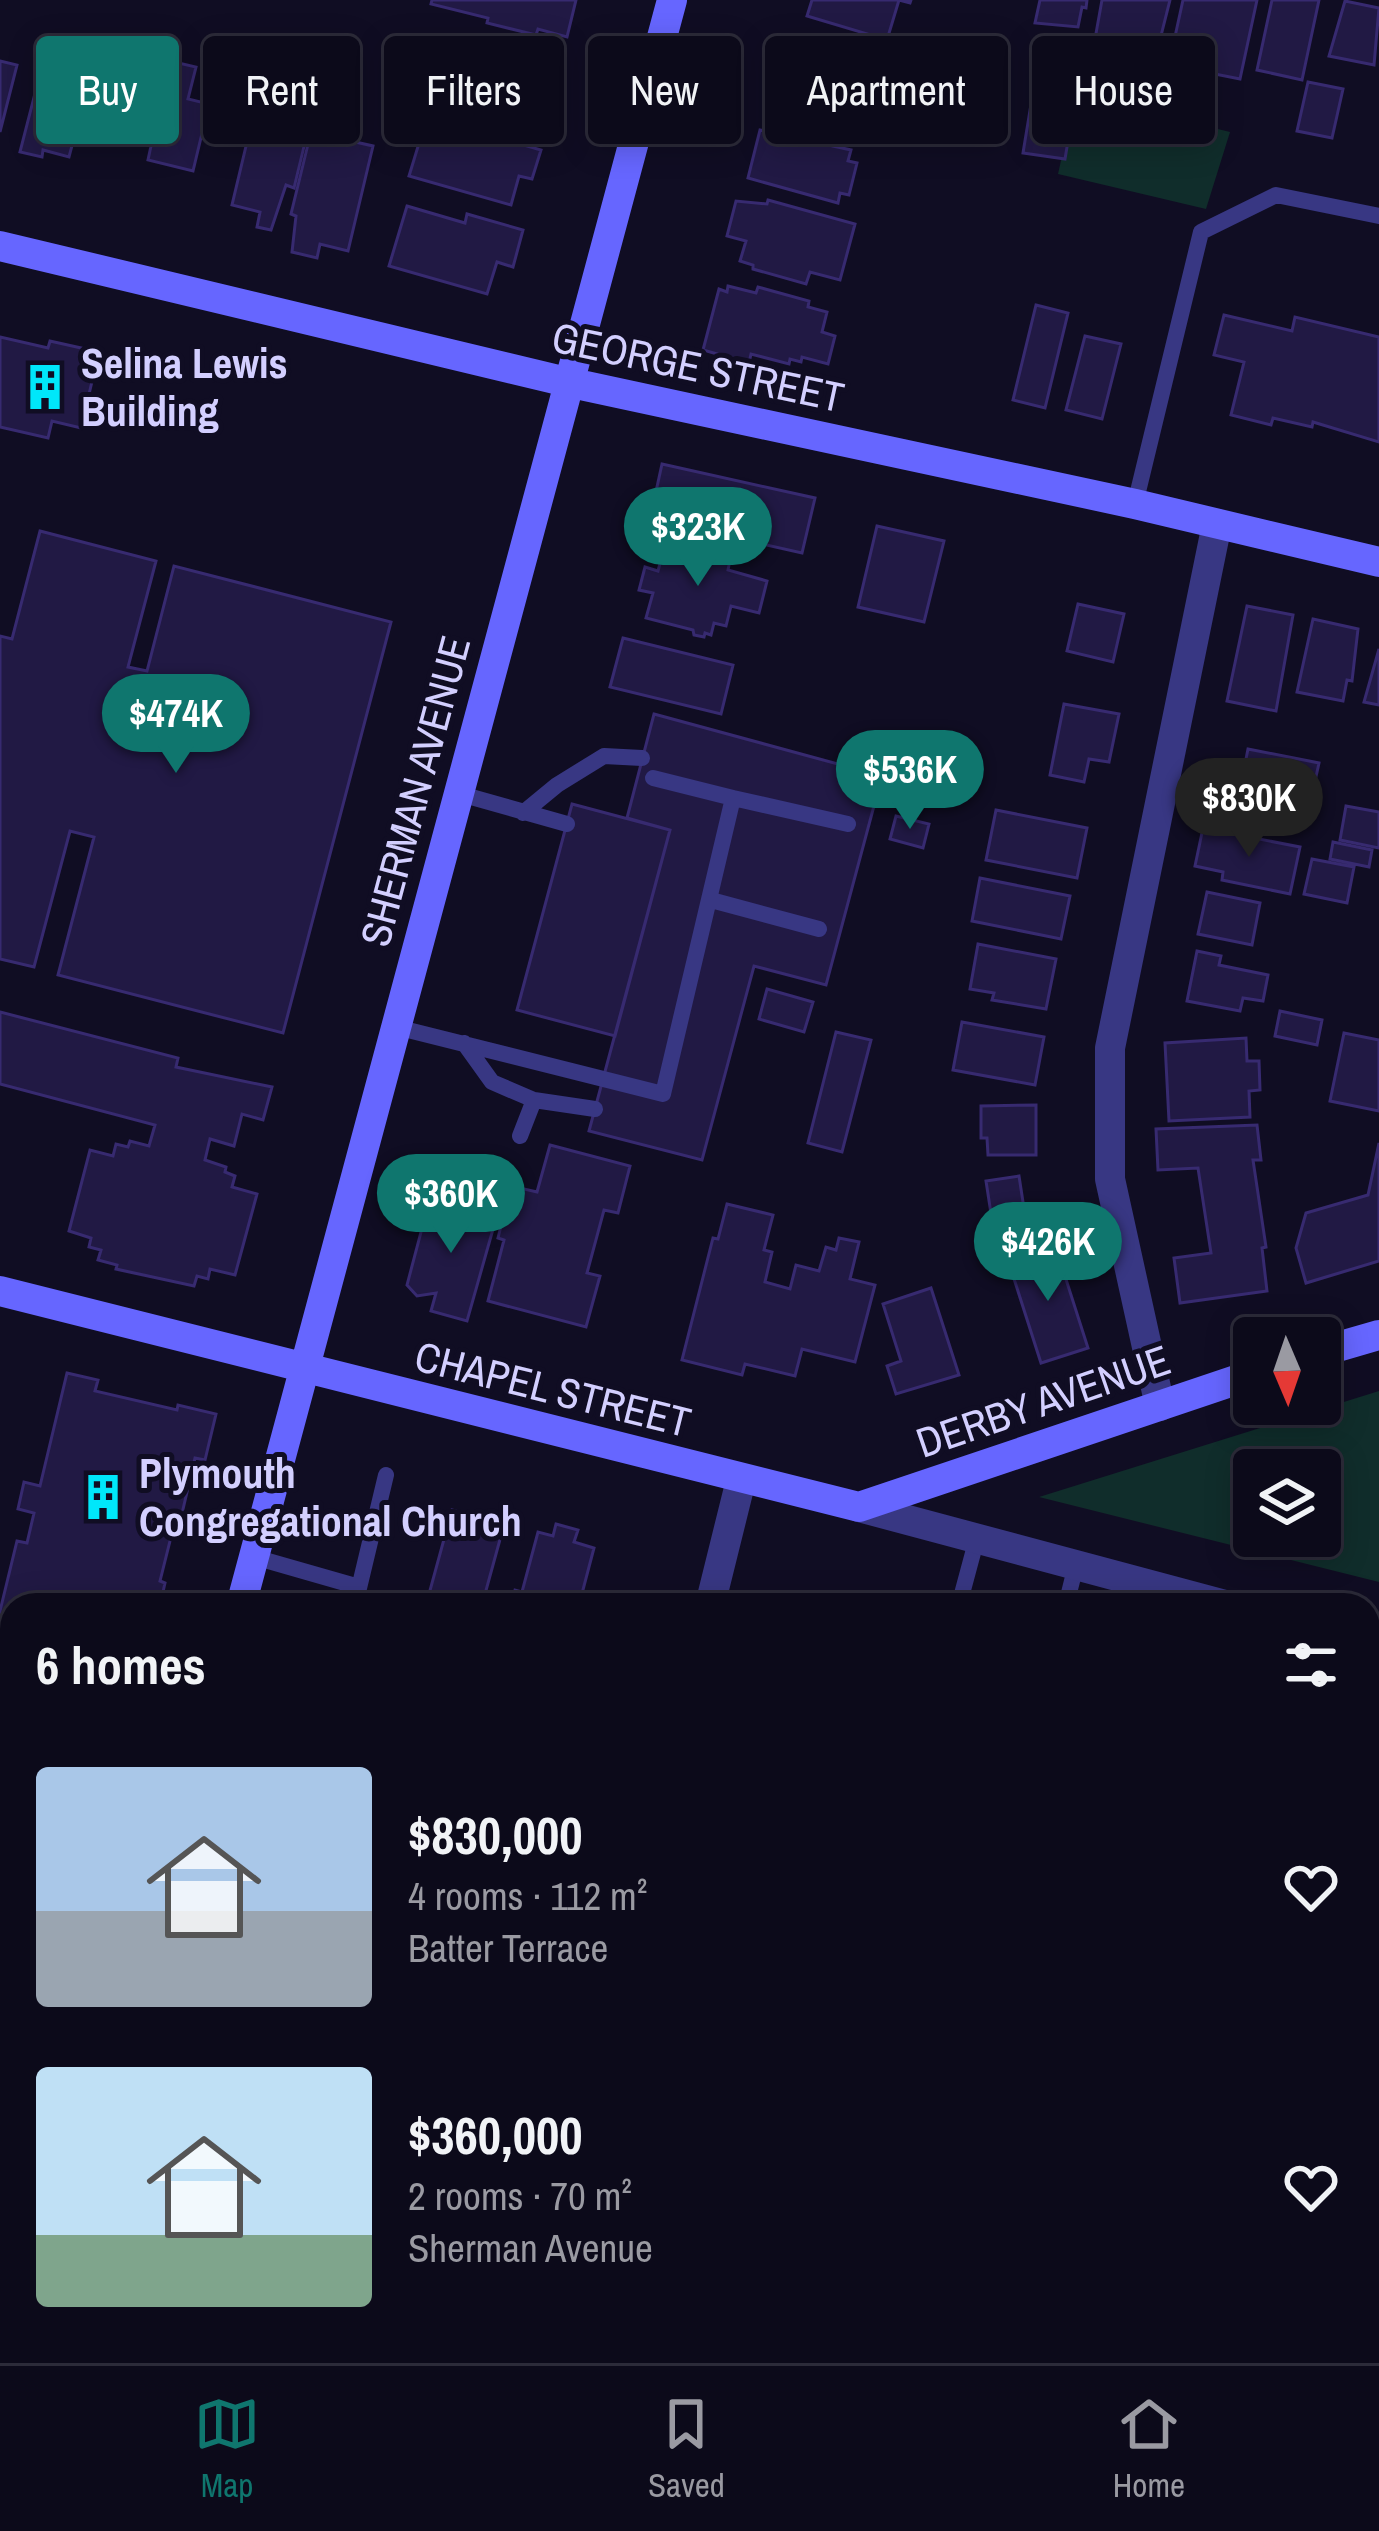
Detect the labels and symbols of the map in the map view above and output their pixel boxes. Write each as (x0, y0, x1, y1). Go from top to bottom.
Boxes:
street label: GEORGE STREET (547, 309, 849, 425)
place label: Selina Lewis Building (81, 335, 288, 439)
building icon: Selina Lewis Building (20, 362, 70, 412)
pin: $323K (614, 487, 782, 589)
street label: SHERMAN AVENUE (347, 630, 483, 952)
pin: $474K (92, 674, 260, 776)
pin: $536K (826, 730, 994, 832)
pin: $830K (1165, 758, 1333, 860)
pin: $360K (367, 1154, 535, 1256)
pin: $426K (964, 1202, 1132, 1304)
north arrow (1233, 1317, 1341, 1425)
street label: CHAPEL STREET (409, 1328, 697, 1450)
street label: DERBY AVENUE (909, 1331, 1177, 1471)
place label: Plymouth Congregational Church (139, 1445, 522, 1549)
building icon: Plymouth Congregational Church (78, 1472, 128, 1522)

